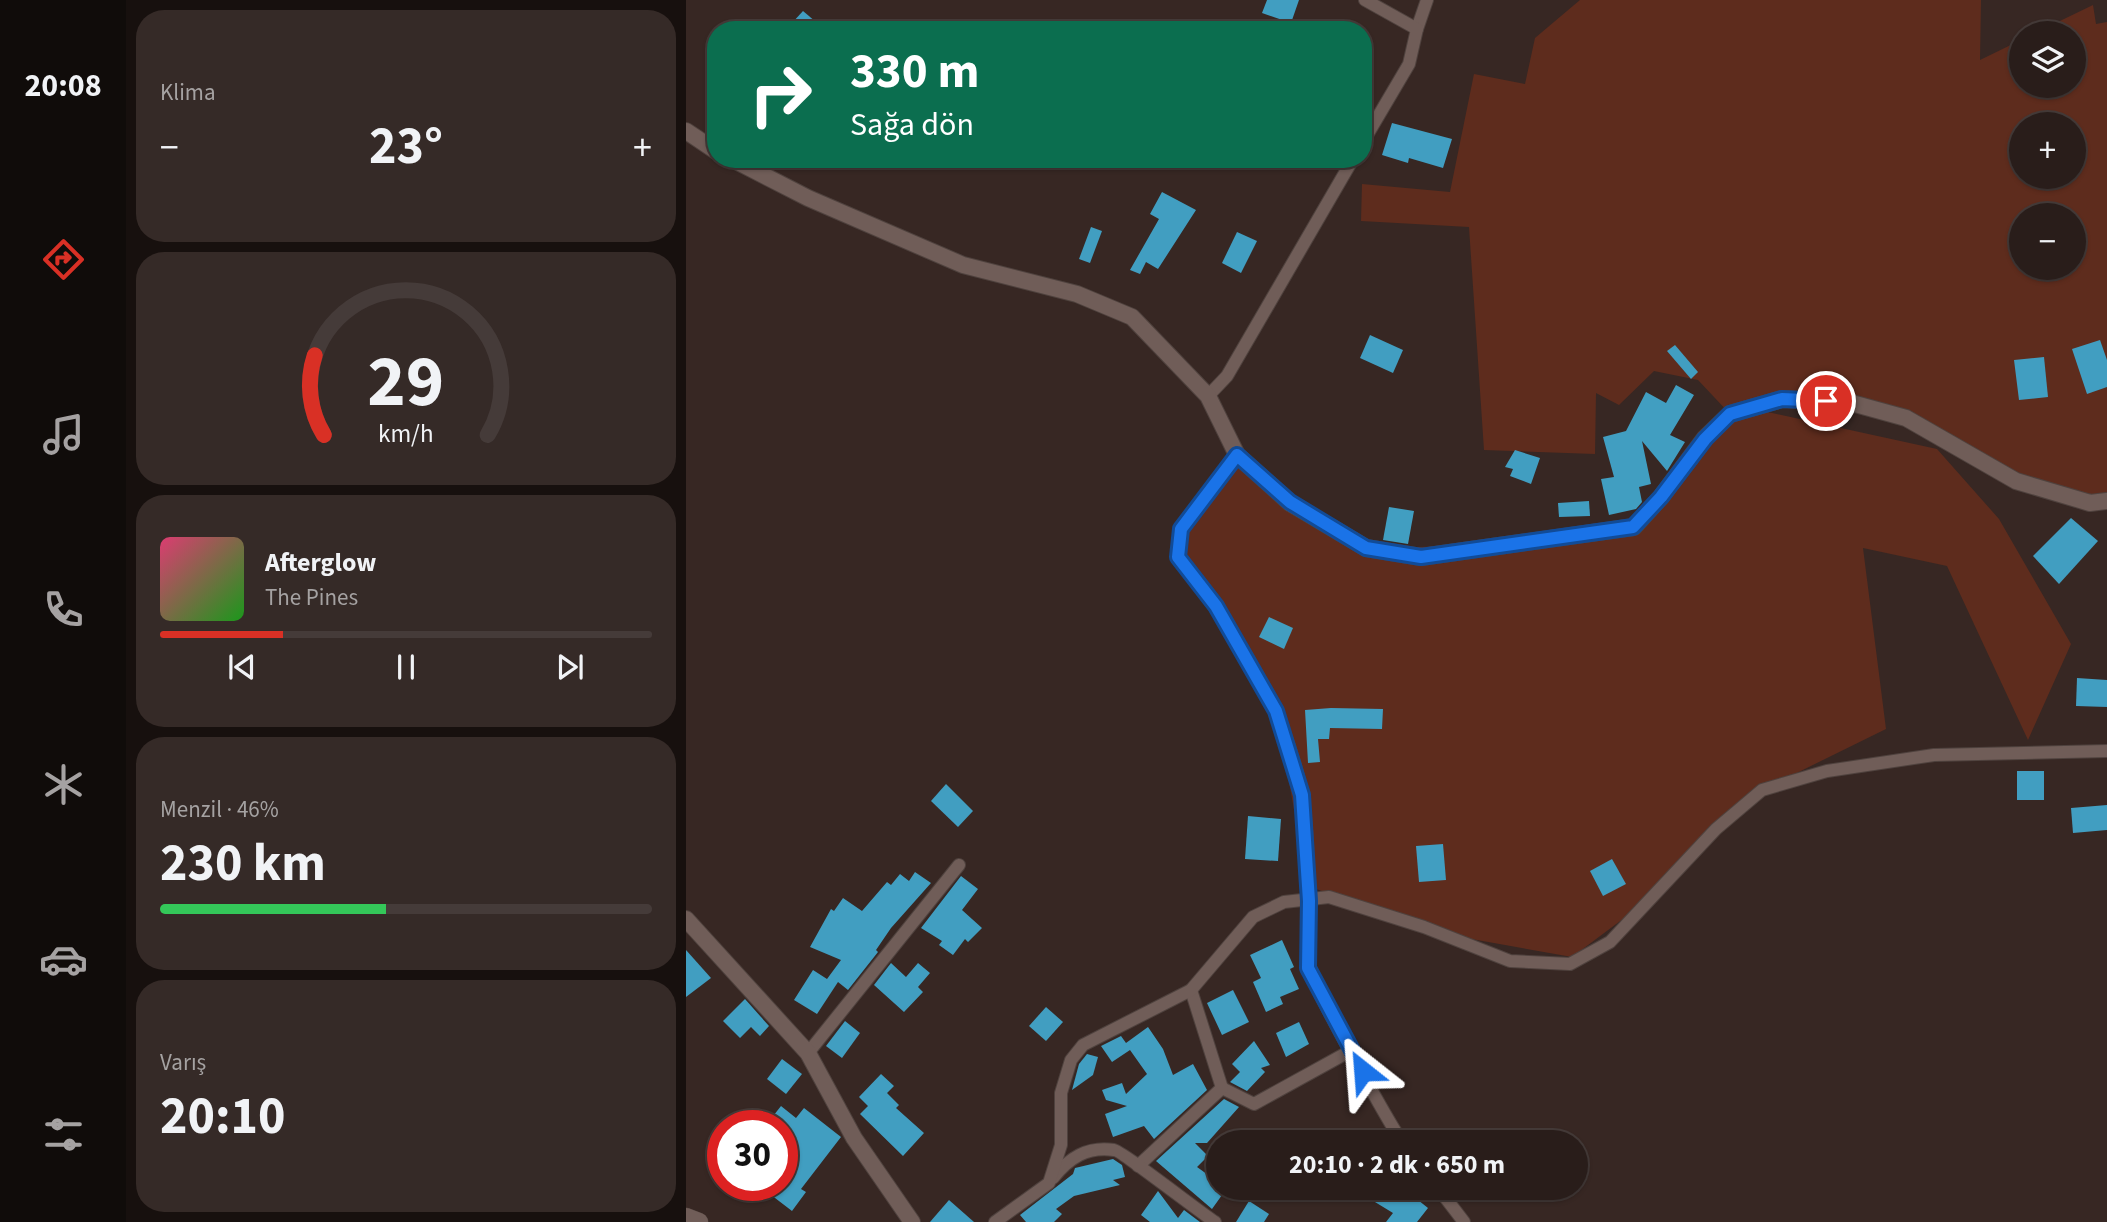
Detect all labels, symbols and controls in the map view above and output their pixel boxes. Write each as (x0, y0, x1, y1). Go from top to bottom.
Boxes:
map controls (2009, 21, 2086, 280)
button: layers (2009, 21, 2086, 98)
text: 330 m (850, 37, 979, 107)
icon: right (735, 49, 826, 140)
text: 20:08 (24, 63, 102, 109)
text: Klima (160, 76, 216, 109)
text: Sağa dön (850, 102, 974, 148)
text: 23° (369, 110, 443, 184)
button: + (2009, 112, 2086, 189)
text: − (160, 121, 179, 175)
text: + (633, 121, 652, 175)
button: − (2009, 203, 2086, 280)
icon: directions (39, 235, 88, 284)
text: 29 (368, 330, 444, 434)
pin (1796, 371, 1856, 431)
icon: arrive (1807, 382, 1845, 420)
icon: music (39, 410, 88, 459)
text: km/h (378, 415, 434, 451)
text: Afterglow (265, 544, 376, 581)
text: The Pines (265, 581, 358, 614)
icon: phone (39, 585, 88, 634)
icon: previous (223, 648, 261, 686)
icon: pause (387, 648, 425, 686)
icon: next (551, 648, 589, 686)
icon: climate (39, 760, 88, 809)
text: Menzil · 46% (160, 793, 279, 826)
text: 230 km (160, 827, 326, 901)
icon: car (39, 935, 88, 984)
position arrow (1326, 1034, 1400, 1108)
text: Varış (160, 1046, 206, 1079)
text: 20:10 (160, 1080, 285, 1154)
icon: filters (39, 1110, 88, 1159)
speed limit sign: 30 (707, 1110, 798, 1201)
text: 20:10 · 2 dk · 650 m (1289, 1146, 1505, 1183)

